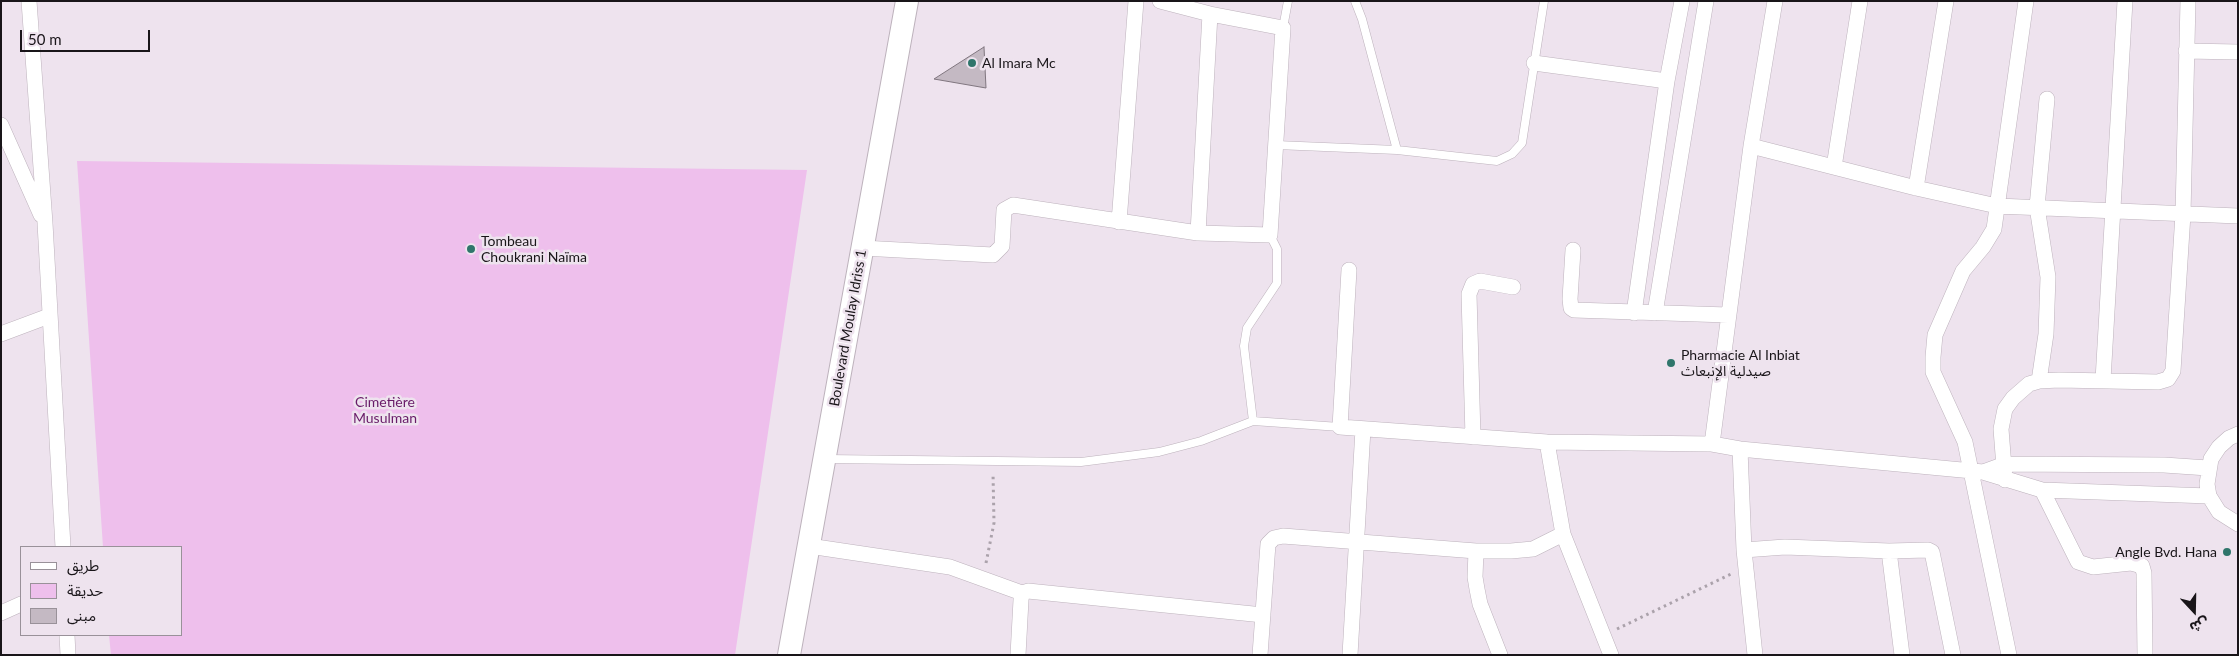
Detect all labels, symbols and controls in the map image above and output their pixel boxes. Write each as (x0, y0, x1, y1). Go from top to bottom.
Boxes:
scale bar (22, 20, 152, 52)
text: 50 m (28, 30, 62, 48)
place label: Al Imara Mc (982, 55, 1056, 71)
marker: Al Imara Mc (966, 57, 978, 69)
place label: Tombeau Choukrani Naïma (481, 233, 587, 266)
marker: Tombeau Choukrani Naïma (465, 243, 477, 255)
street label: Boulevard Moulay Idriss 1 (826, 248, 870, 408)
place label: Pharmacie Al Inbiat صيدلية الإنبعاث (1681, 347, 1800, 380)
marker: Pharmacie Al Inbiat صيدلية الإنبعاث (1665, 357, 1677, 369)
park label: Cimetière Musulman (353, 394, 417, 427)
place label: Angle Bvd. Hana (2115, 544, 2217, 560)
legend (20, 546, 182, 636)
marker: Angle Bvd. Hana (2221, 546, 2233, 558)
text: طريق (67, 556, 99, 574)
text: حديقة (67, 581, 103, 599)
north arrow (2169, 586, 2219, 636)
text: مبنى (67, 606, 96, 624)
text: ش (2188, 614, 2212, 637)

